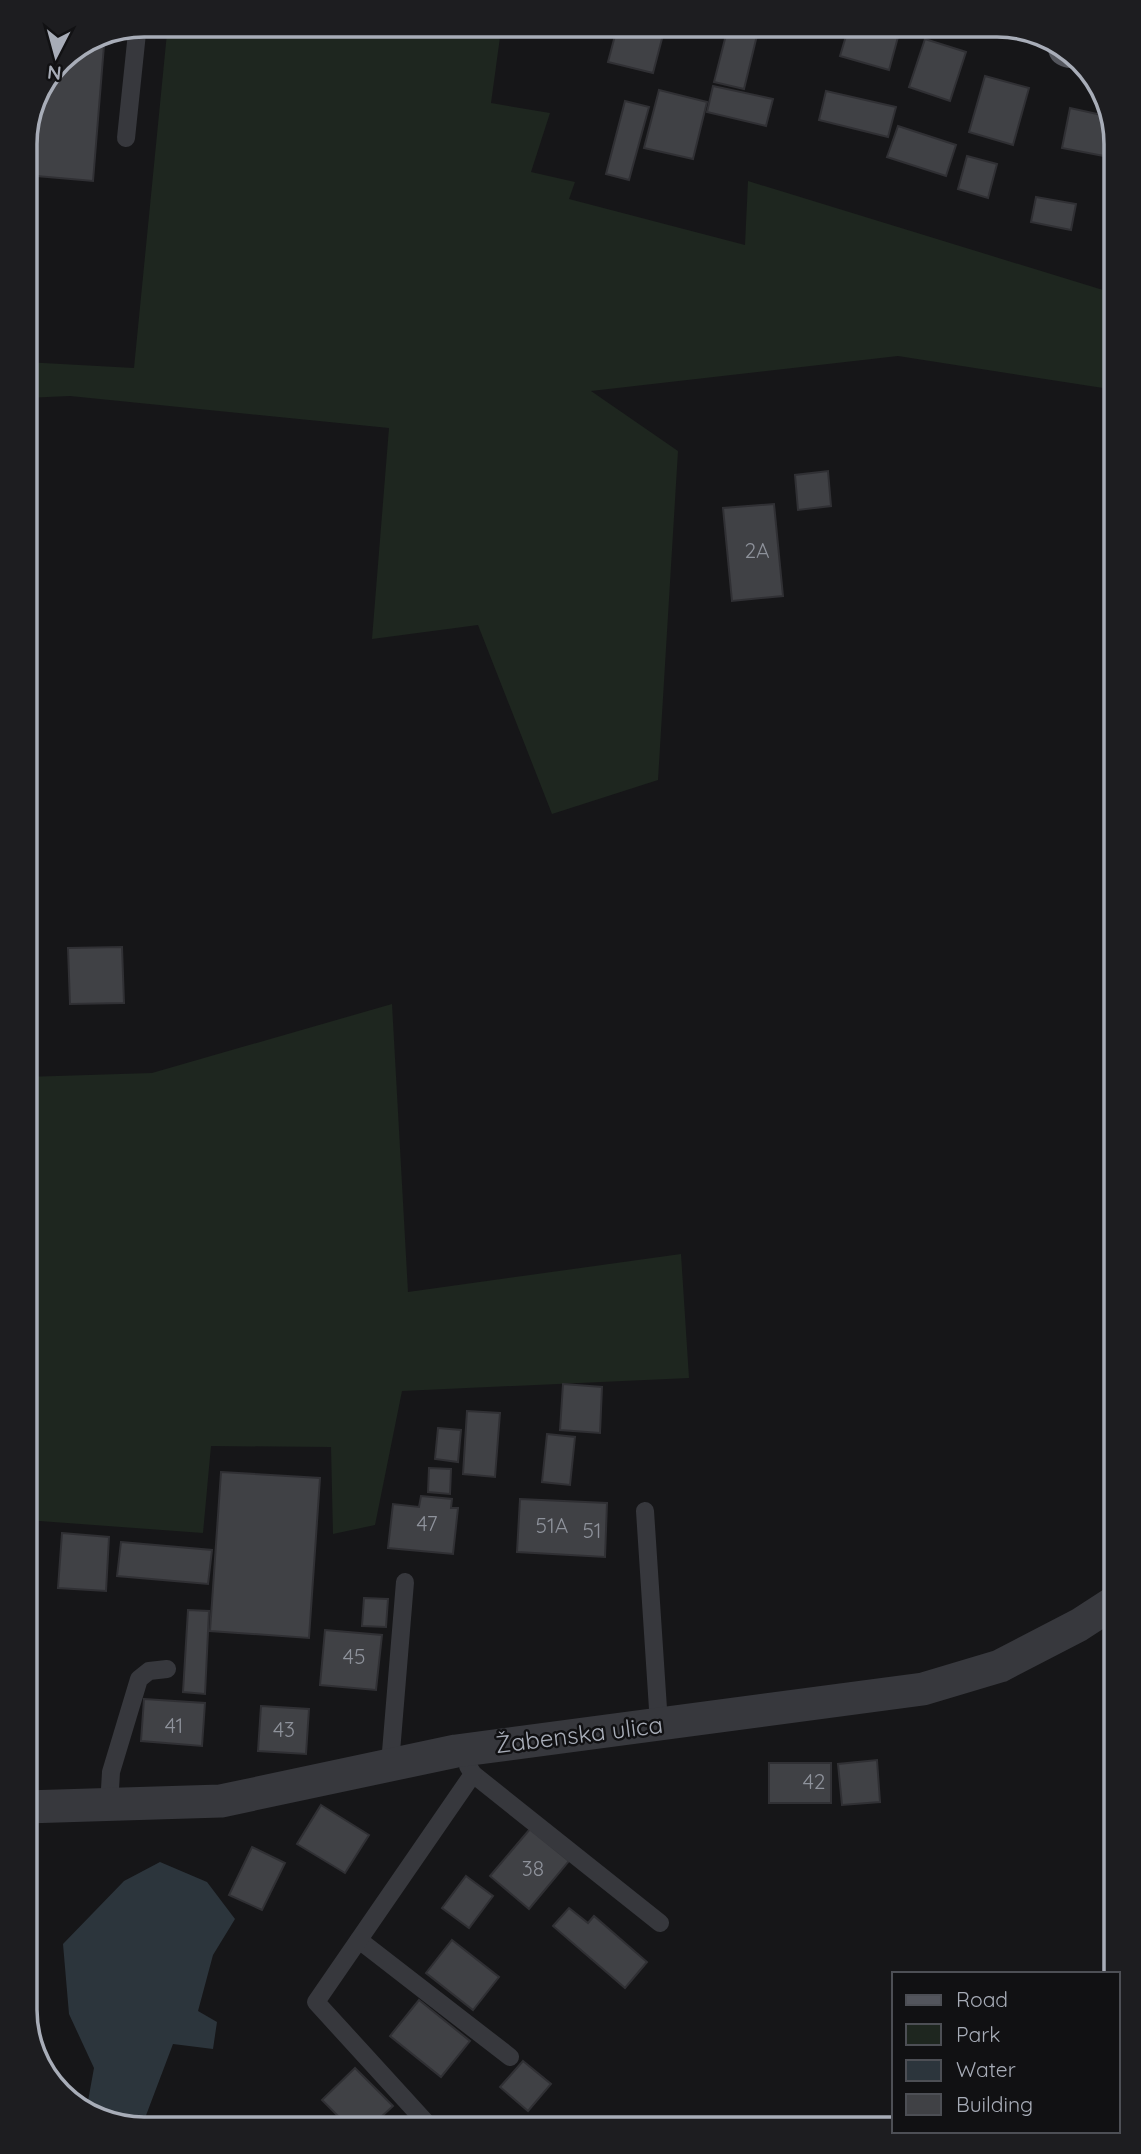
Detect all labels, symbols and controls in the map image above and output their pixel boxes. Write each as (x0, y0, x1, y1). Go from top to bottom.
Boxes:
north arrow (21, 21, 91, 91)
text: N (46, 60, 62, 86)
house number: 2A (744, 537, 770, 563)
house number: 47 (416, 1510, 438, 1536)
house number: 51A (536, 1512, 568, 1538)
house number: 51 (582, 1517, 602, 1543)
house number: 45 (343, 1643, 365, 1669)
street label: Žabenska ulica (494, 1709, 664, 1759)
house number: 41 (165, 1712, 183, 1738)
house number: 43 (273, 1716, 295, 1742)
house number: 42 (803, 1768, 825, 1794)
house number: 38 (522, 1855, 544, 1881)
legend (892, 1972, 1120, 2133)
text: Road (956, 1986, 1008, 2012)
text: Park (956, 2021, 1000, 2047)
text: Water (956, 2056, 1016, 2082)
text: Building (956, 2091, 1033, 2117)

